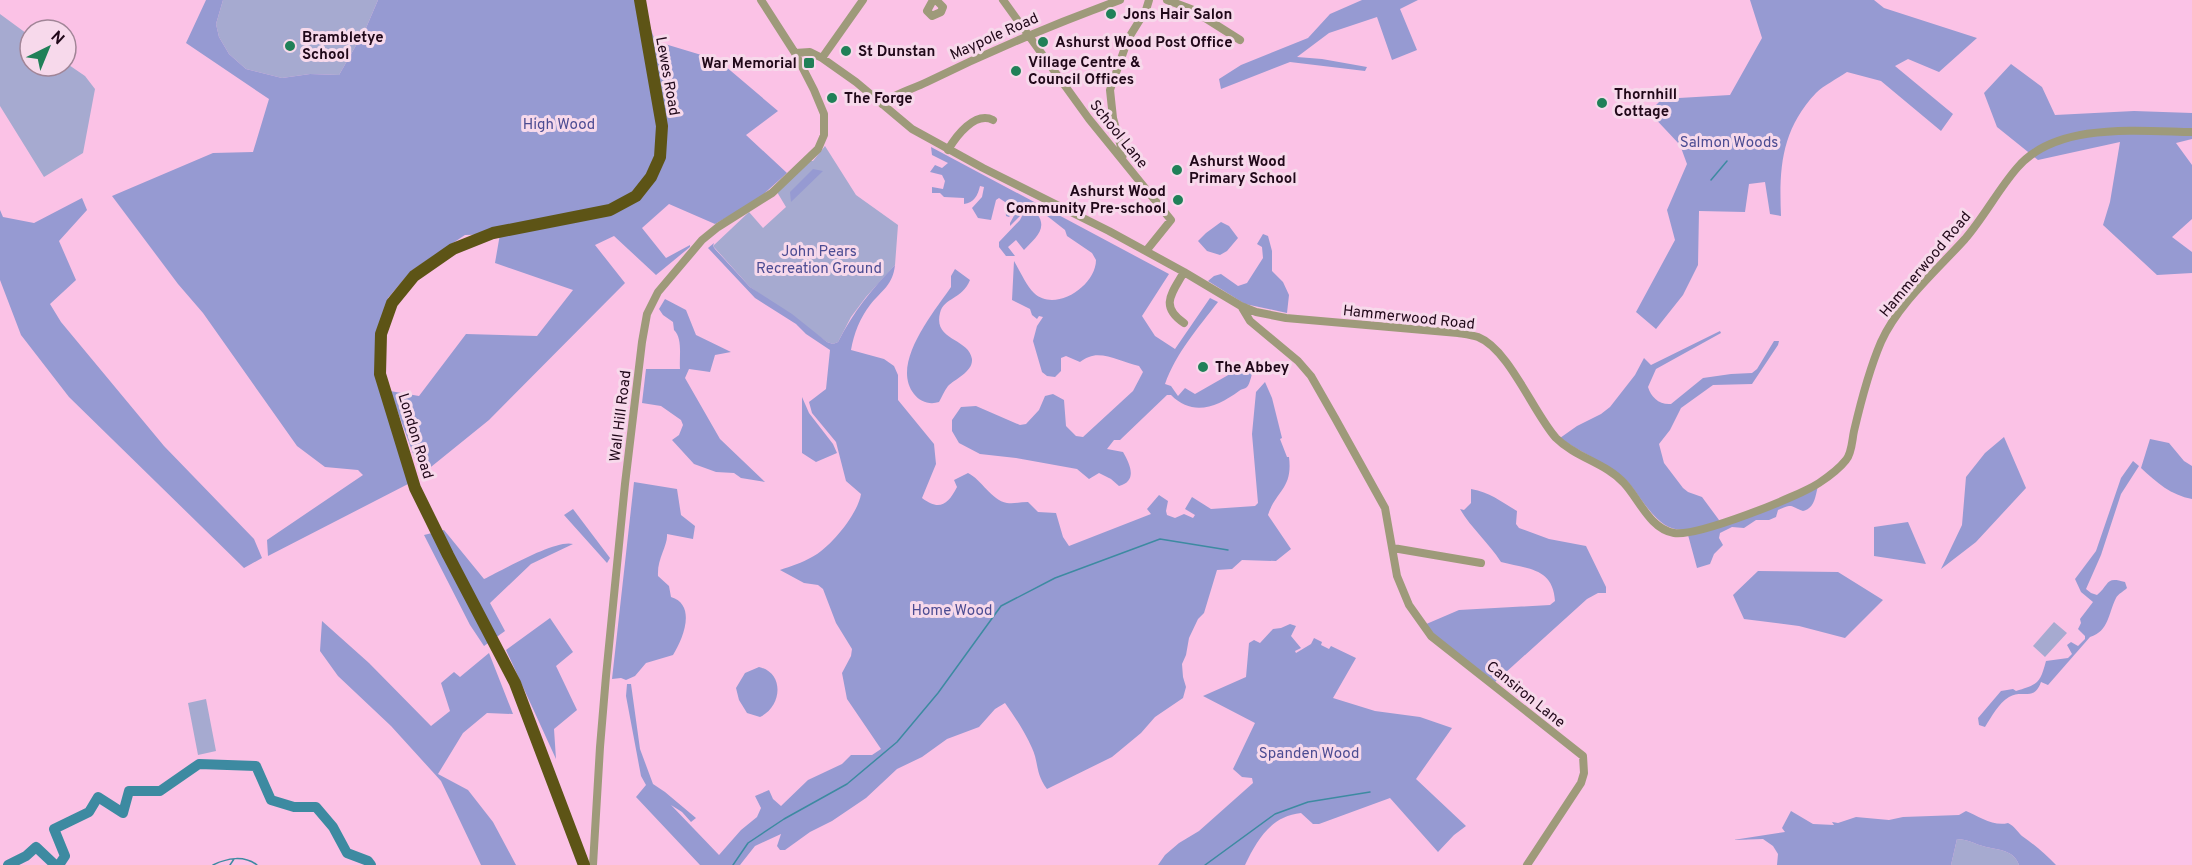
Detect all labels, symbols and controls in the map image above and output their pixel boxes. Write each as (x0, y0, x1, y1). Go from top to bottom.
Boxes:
place label: Jons Hair Salon (1123, 6, 1232, 25)
marker: Jons Hair Salon (1104, 7, 1118, 21)
street label: Maypole Road (947, 9, 1042, 65)
north arrow (18, 18, 78, 78)
text: N (46, 27, 68, 50)
place label: Brambletye School (302, 29, 384, 65)
place label: Ashurst Wood Post Office (1055, 34, 1232, 53)
street label: Lewes Road (650, 35, 683, 117)
marker: Ashurst Wood Post Office (1036, 35, 1050, 49)
marker: Brambletye School (283, 39, 297, 53)
place label: St Dunstan (858, 43, 935, 62)
marker: St Dunstan (839, 44, 853, 58)
place label: Village Centre & Council Offices (1028, 54, 1141, 90)
place label: War Memorial (701, 55, 797, 74)
marker: War Memorial (802, 56, 816, 70)
marker: Village Centre & Council Offices (1009, 64, 1023, 78)
place label: Thornhill Cottage (1614, 86, 1677, 122)
place label: The Forge (844, 90, 913, 109)
marker: The Forge (825, 91, 839, 105)
marker: Thornhill Cottage (1595, 96, 1609, 110)
street label: School Lane (1084, 97, 1151, 173)
park label: High Wood (523, 116, 595, 135)
park label: Salmon Woods (1680, 134, 1778, 153)
place label: Ashurst Wood Primary School (1189, 153, 1297, 189)
marker: Ashurst Wood Primary School (1170, 163, 1184, 177)
place label: Ashurst Wood Community Pre-school (1006, 183, 1166, 219)
marker: Ashurst Wood Community Pre-school (1171, 193, 1185, 207)
street label: Hammerwood Road (1876, 208, 1976, 322)
park label: John Pears Recreation Ground (756, 243, 882, 279)
street label: Hammerwood Road (1342, 302, 1476, 335)
place label: The Abbey (1215, 359, 1290, 378)
marker: The Abbey (1196, 360, 1210, 374)
street label: Wall Hill Road (606, 369, 637, 463)
street label: London Road (393, 391, 437, 482)
park label: Home Wood (912, 602, 993, 621)
street label: Cansiron Lane (1482, 658, 1568, 733)
park label: Spanden Wood (1259, 745, 1359, 764)

